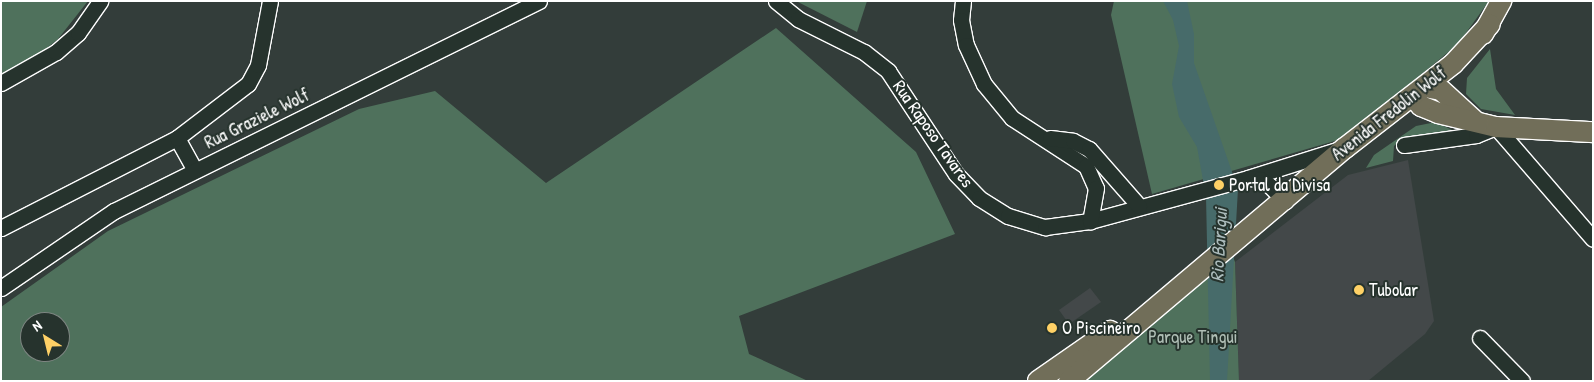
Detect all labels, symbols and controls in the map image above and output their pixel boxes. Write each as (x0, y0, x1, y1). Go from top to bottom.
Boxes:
street label: Avenida Fredolin Wolf (1327, 63, 1451, 165)
street label: Rua Raposo Tavares (888, 76, 978, 192)
street label: Rua Graziele Wolf (201, 84, 313, 154)
place label: Portal da Divisa (1229, 174, 1330, 196)
marker: Portal da Divisa (1213, 179, 1225, 191)
water label: Rio Barigui (1206, 208, 1232, 282)
place label: Tubolar (1369, 279, 1418, 301)
marker: Tubolar (1353, 284, 1365, 296)
north arrow (20, 312, 70, 362)
text: N (28, 315, 45, 335)
place label: O Piscineiro (1062, 317, 1140, 339)
marker: O Piscineiro (1046, 322, 1058, 334)
park label: Parque Tingui (1148, 326, 1238, 348)

